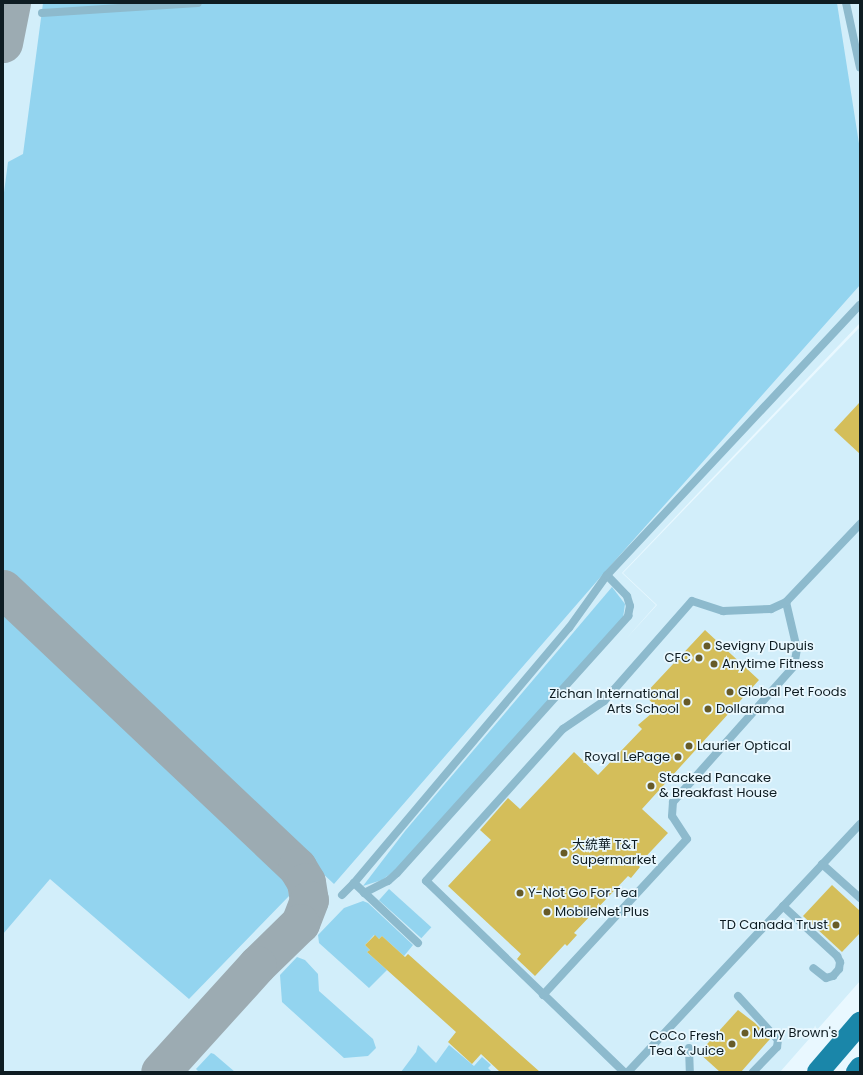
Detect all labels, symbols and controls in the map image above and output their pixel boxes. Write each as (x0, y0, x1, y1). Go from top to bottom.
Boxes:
place label: Sevigny Dupuis (715, 638, 814, 654)
marker: Sevigny Dupuis (702, 641, 712, 651)
place label: CFC (664, 650, 691, 666)
marker: CFC (694, 653, 704, 663)
place label: Anytime Fitness (722, 656, 824, 672)
marker: Anytime Fitness (709, 659, 719, 669)
place label: Global Pet Foods (738, 684, 846, 700)
place label: Zichan International Arts School (549, 687, 679, 718)
marker: Global Pet Foods (725, 687, 735, 697)
marker: Zichan International Arts School (682, 697, 692, 707)
place label: Dollarama (716, 701, 785, 717)
marker: Dollarama (703, 704, 713, 714)
place label: Laurier Optical (697, 738, 791, 754)
marker: Laurier Optical (684, 741, 694, 751)
place label: Royal LePage (584, 749, 670, 765)
marker: Royal LePage (673, 752, 683, 762)
place label: Stacked Pancake & Breakfast House (659, 771, 777, 802)
marker: Stacked Pancake & Breakfast House (646, 781, 656, 791)
place label: 大統華 T&T Supermarket (572, 838, 656, 869)
marker: 大統華 T&T Supermarket (559, 848, 569, 858)
place label: Y-Not Go For Tea (528, 885, 637, 901)
marker: Y-Not Go For Tea (515, 888, 525, 898)
place label: MobileNet Plus (555, 904, 649, 920)
marker: MobileNet Plus (542, 907, 552, 917)
place label: TD Canada Trust (720, 917, 828, 933)
marker: TD Canada Trust (831, 920, 841, 930)
place label: Mary Brown's (753, 1025, 838, 1041)
marker: Mary Brown's (740, 1028, 750, 1038)
place label: CoCo Fresh Tea & Juice (649, 1029, 724, 1060)
marker: CoCo Fresh Tea & Juice (727, 1039, 737, 1049)

